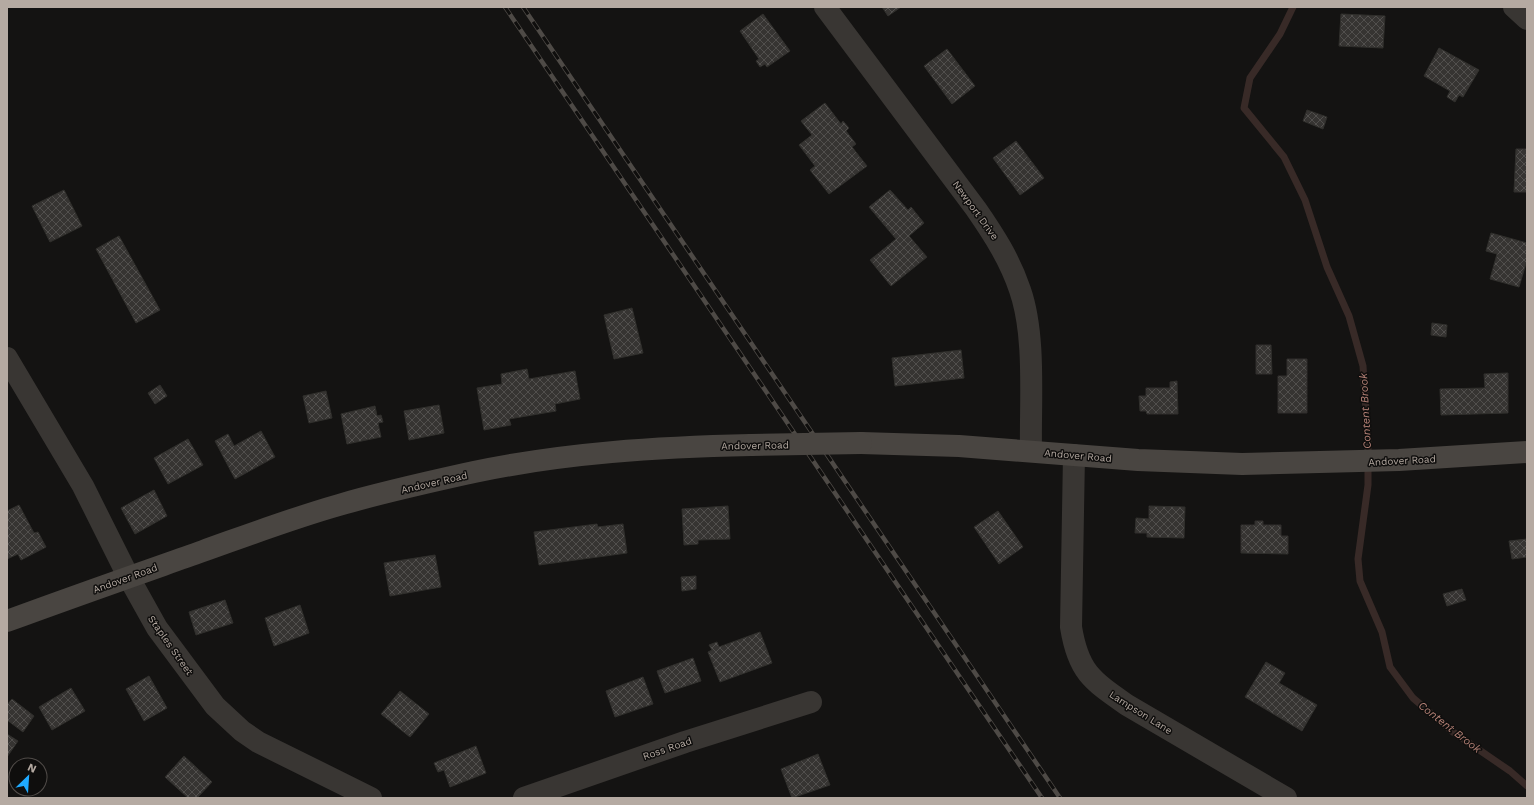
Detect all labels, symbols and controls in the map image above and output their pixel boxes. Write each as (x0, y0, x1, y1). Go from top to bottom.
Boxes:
street label: Newport Drive (951, 179, 1001, 242)
water label: Content Brook (1357, 372, 1374, 449)
street label: Andover Road (721, 439, 789, 452)
street label: Andover Road (1044, 447, 1112, 464)
street label: Andover Road (1368, 453, 1436, 468)
street label: Andover Road (400, 470, 468, 495)
street label: Andover Road (91, 562, 159, 595)
street label: Staples Street (146, 613, 196, 678)
street label: Lampson Lane (1107, 689, 1174, 736)
water label: Content Brook (1416, 699, 1484, 757)
street label: Ross Road (641, 735, 693, 762)
north arrow (8, 757, 48, 797)
text: N (26, 761, 38, 776)

